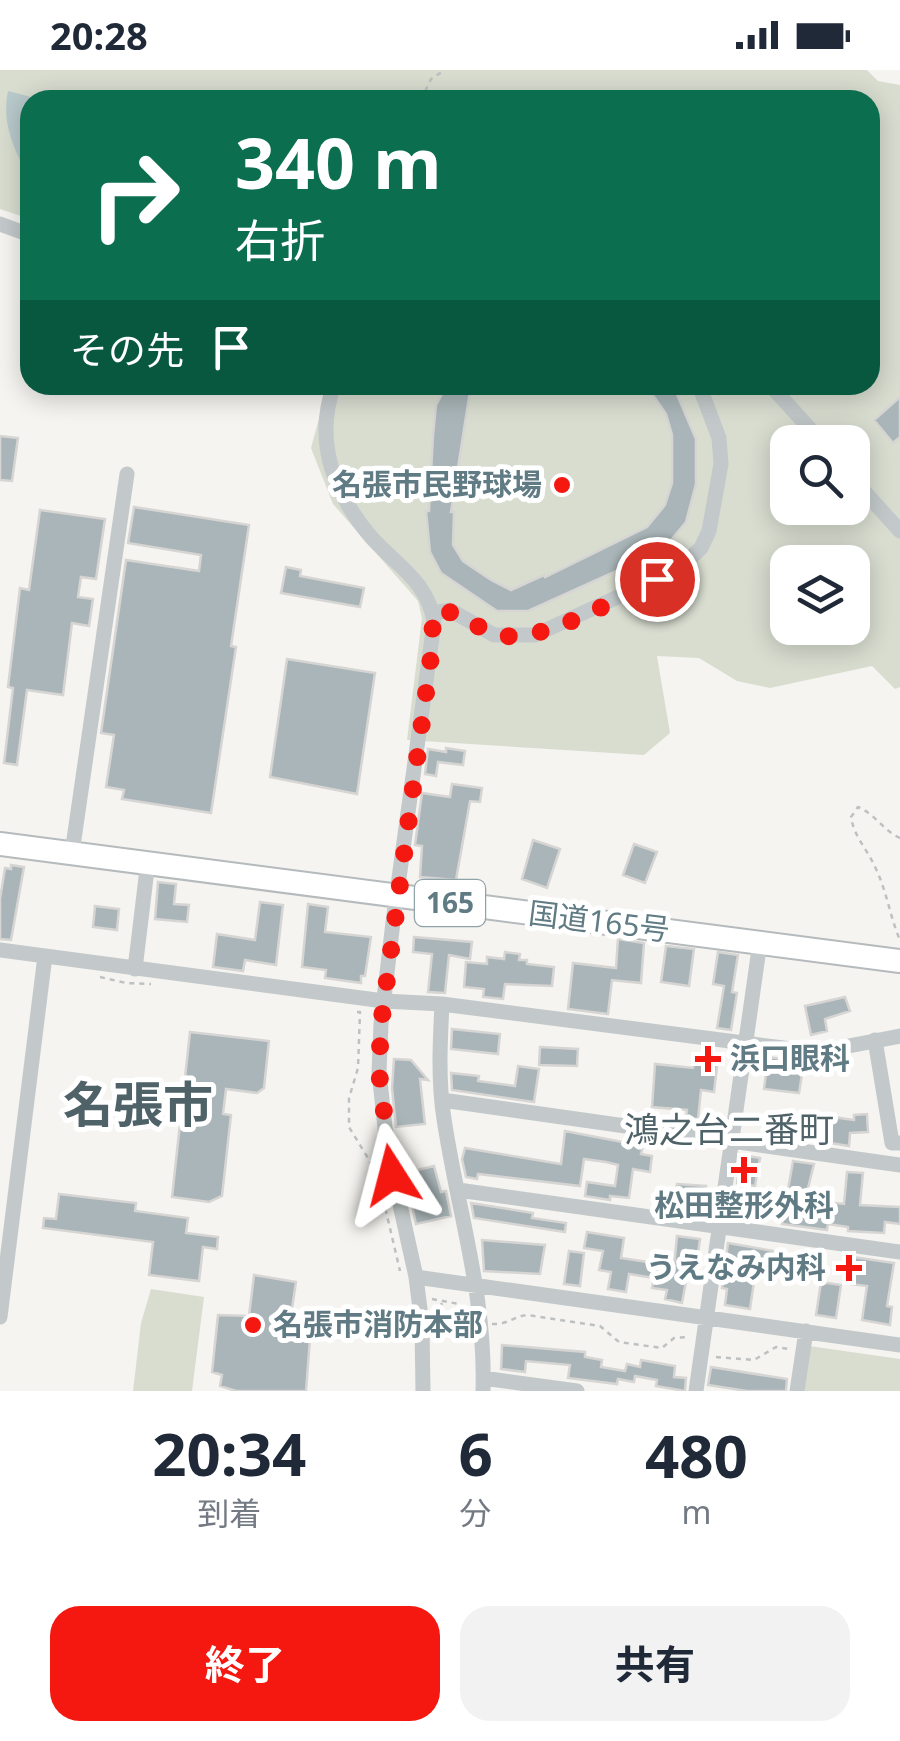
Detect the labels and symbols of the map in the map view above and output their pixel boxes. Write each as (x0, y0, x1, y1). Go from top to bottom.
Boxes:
place label: 名張市民野球場 (332, 463, 542, 504)
marker: 名張市民野球場 (551, 474, 573, 496)
pin (615, 537, 700, 622)
road number: 165 (415, 880, 485, 926)
street label: 国道165号 (526, 892, 672, 949)
place label: 浜口眼科 (730, 1037, 850, 1078)
marker: 浜口眼科 (695, 1046, 721, 1072)
district label: 名張市 (63, 1070, 213, 1138)
district label: 鴻之台二番町 (624, 1105, 834, 1152)
position arrow (340, 1123, 444, 1227)
marker: 松田整形外科 (731, 1157, 757, 1183)
place label: 松田整形外科 (654, 1184, 834, 1225)
place label: うえなみ内科 (646, 1246, 826, 1287)
marker: うえなみ内科 (836, 1255, 862, 1281)
place label: 名張市消防本部 (273, 1303, 483, 1344)
marker: 名張市消防本部 (242, 1314, 264, 1336)

